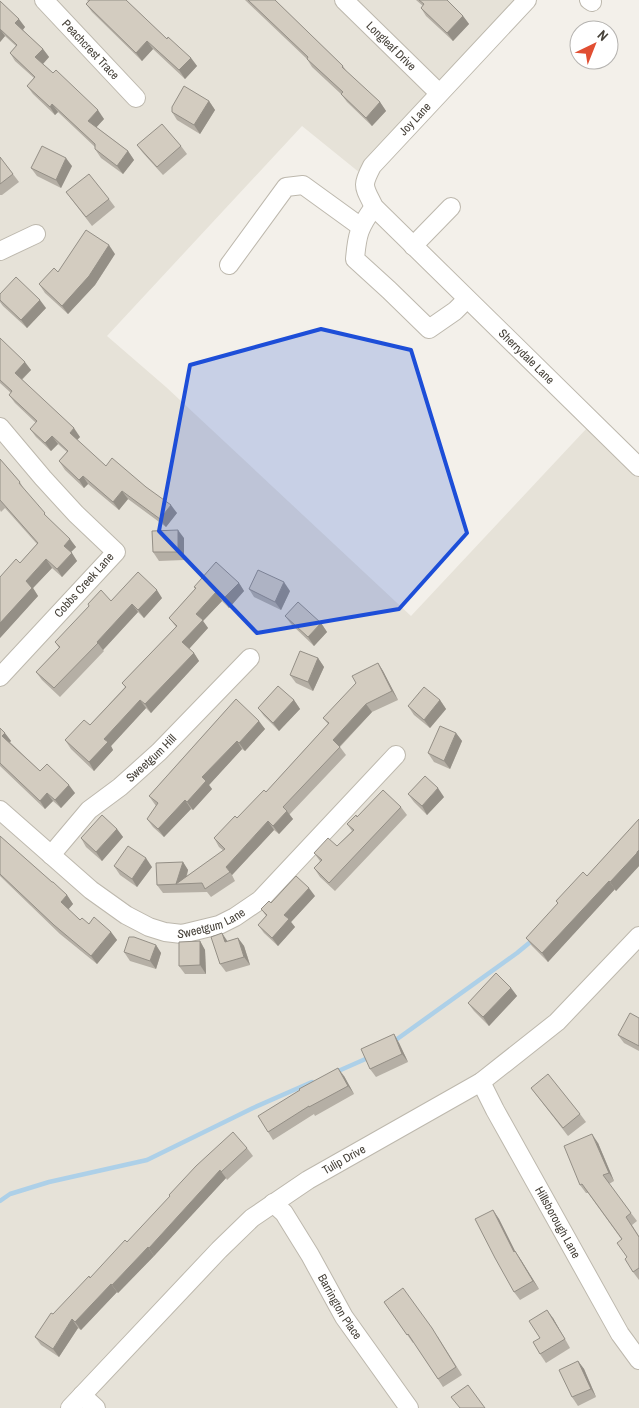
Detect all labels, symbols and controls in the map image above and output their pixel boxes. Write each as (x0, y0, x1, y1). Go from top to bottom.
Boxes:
street label: Peachcrest Trace (58, 16, 123, 83)
street label: Longleaf Drive (363, 18, 420, 74)
north arrow (569, 20, 619, 70)
text: N (594, 26, 612, 45)
street label: Joy Lane (396, 99, 434, 139)
street label: Sherrydale Lane (495, 326, 558, 388)
street label: Cobbs Creek Lane (51, 549, 117, 621)
street label: Sweetgum Hill (123, 731, 180, 786)
street label: Sweetgum Lane (176, 904, 248, 942)
street label: Tulip Drive (319, 1141, 368, 1178)
street label: Hillsborough Lane (531, 1184, 584, 1261)
street label: Barrington Place (314, 1271, 365, 1343)

